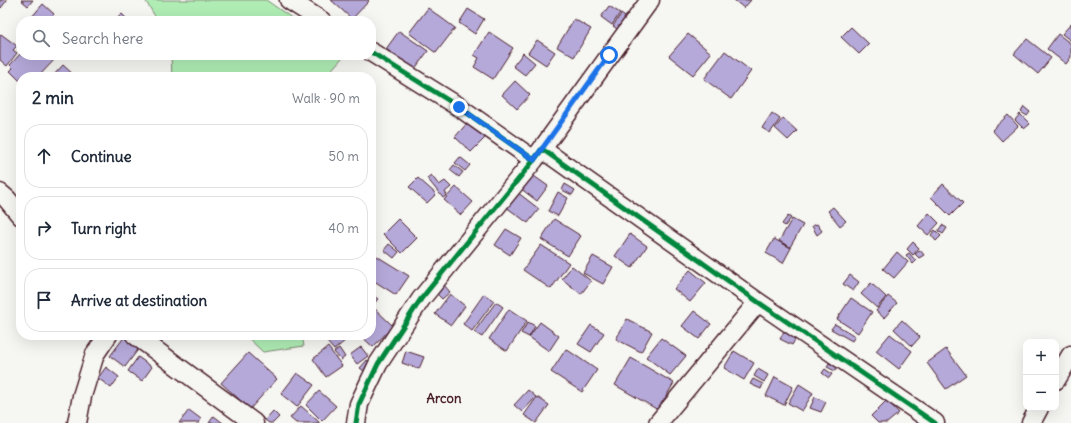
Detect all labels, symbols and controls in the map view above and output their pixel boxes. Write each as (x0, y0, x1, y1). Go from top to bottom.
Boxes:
search box (16, 16, 376, 60)
icon: search (30, 27, 52, 49)
text: Search here (62, 29, 143, 48)
route start (600, 46, 618, 64)
text: 2 min (32, 87, 74, 109)
text: Walk · 90 m (292, 90, 360, 107)
route end (450, 98, 468, 116)
icon: ahead (33, 145, 55, 167)
text: Continue (71, 147, 132, 166)
text: 50 m (328, 148, 359, 165)
icon: right (33, 217, 55, 239)
text: Turn right (71, 219, 136, 238)
text: 40 m (328, 220, 359, 237)
icon: arrive (33, 289, 55, 311)
text: Arrive at destination (71, 291, 207, 310)
map controls (1023, 339, 1059, 411)
button: + (1023, 339, 1059, 375)
button: − (1023, 375, 1059, 411)
district label: Arcon (427, 390, 462, 407)

